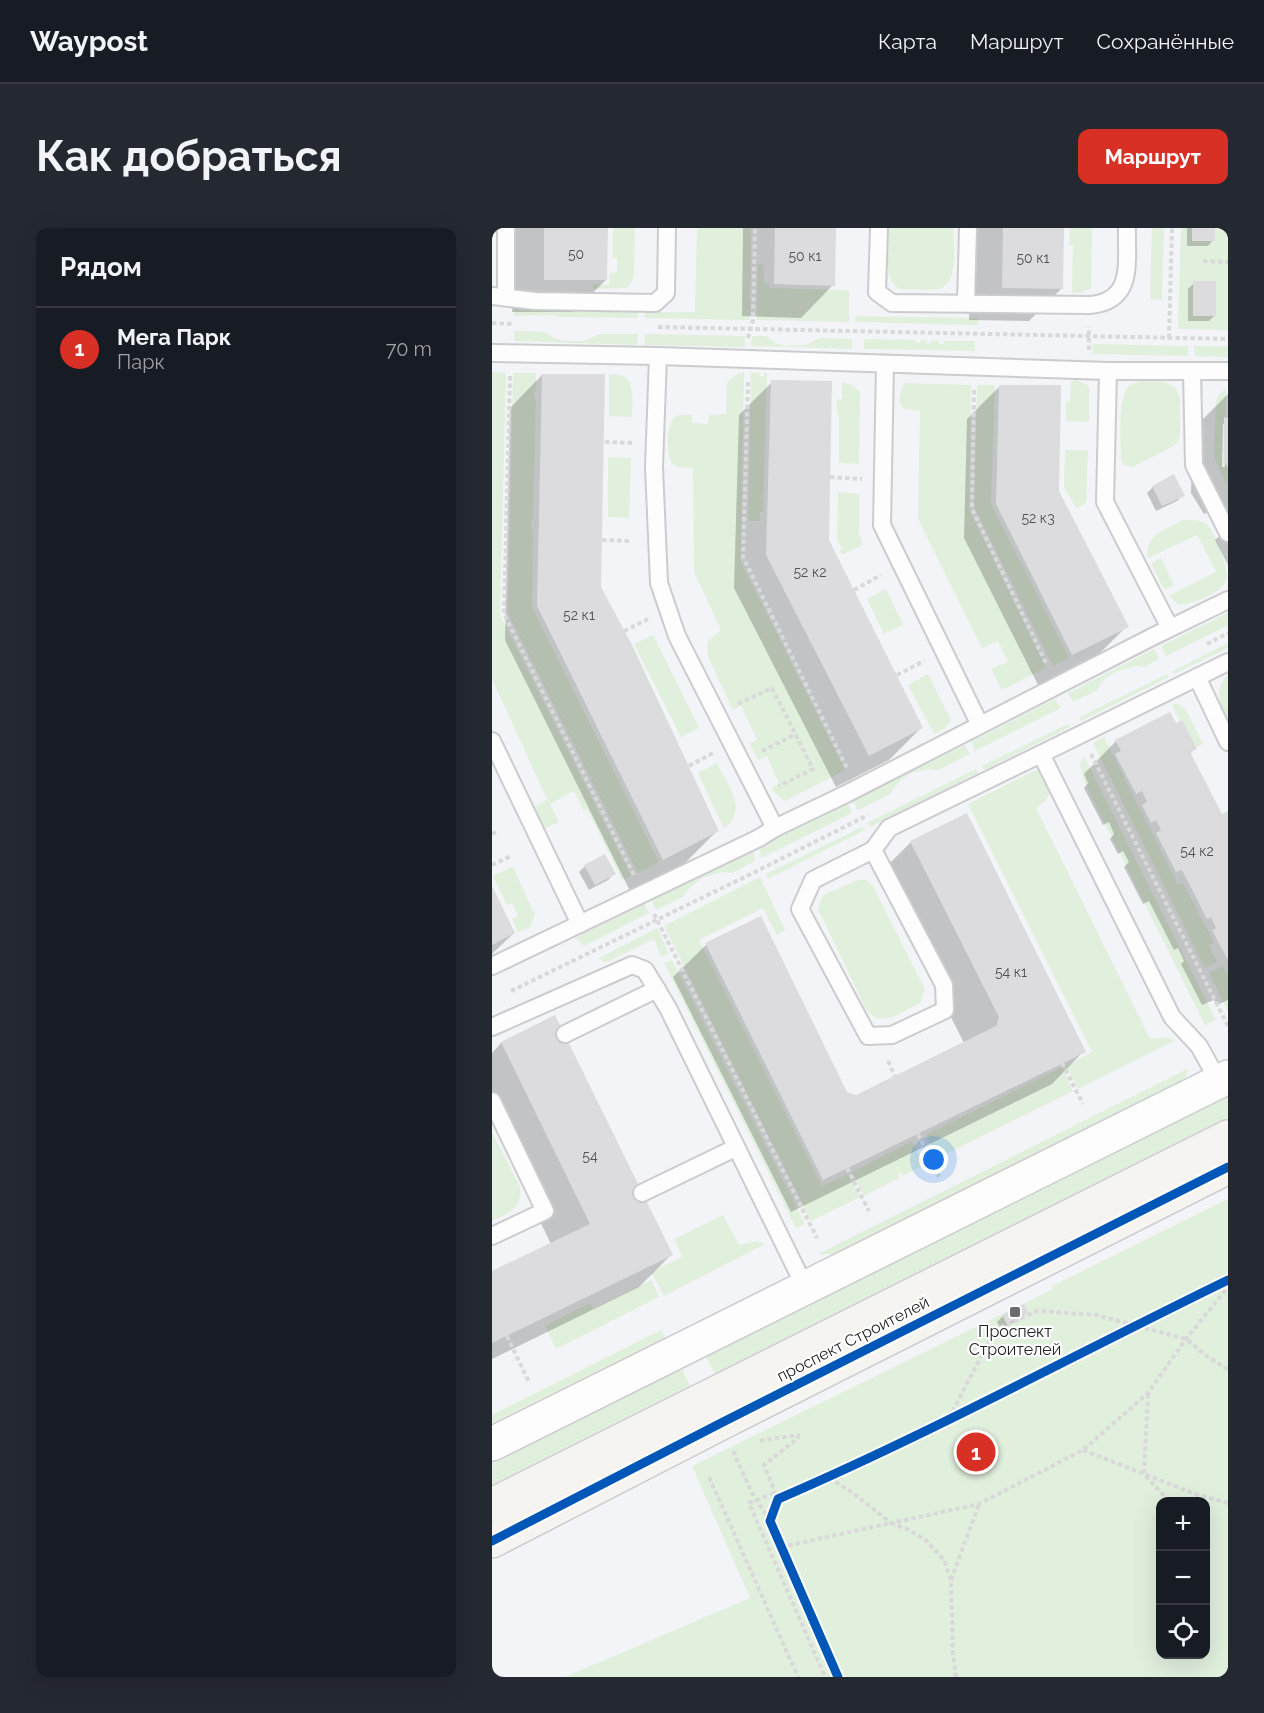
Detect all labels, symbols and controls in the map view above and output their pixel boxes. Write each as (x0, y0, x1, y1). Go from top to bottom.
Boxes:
text: Waypost (30, 25, 148, 58)
text: Карта (878, 29, 937, 54)
text: Маршрут (970, 29, 1063, 54)
text: Сохранённые (1096, 29, 1234, 54)
button: Маршрут (1078, 129, 1228, 184)
text: Как добраться (36, 132, 342, 181)
house number: 50 (568, 246, 584, 262)
house number: 50 к1 (788, 248, 822, 264)
house number: 50 к1 (1016, 250, 1050, 266)
text: Рядом (60, 252, 142, 282)
text: Мега Парк (117, 324, 231, 350)
text: 1 (75, 337, 84, 361)
text: 70 m (386, 337, 432, 361)
text: Парк (117, 350, 165, 374)
house number: 52 к3 (1021, 510, 1055, 526)
house number: 52 к2 (793, 564, 827, 580)
house number: 52 к1 (563, 607, 595, 623)
house number: 54 к2 (1180, 843, 1214, 859)
house number: 54 к1 (995, 964, 1027, 980)
your location (919, 1145, 948, 1174)
house number: 54 (582, 1148, 598, 1164)
street label: проспект Строителей (774, 1292, 932, 1386)
marker: Проспект Строителей (1008, 1305, 1022, 1319)
place label: Проспект Строителей (969, 1322, 1061, 1359)
pin: 1 (956, 1430, 996, 1474)
map controls (1156, 1497, 1210, 1659)
button: + (1156, 1497, 1210, 1551)
button: − (1156, 1551, 1210, 1605)
button: locate (1156, 1605, 1210, 1659)

